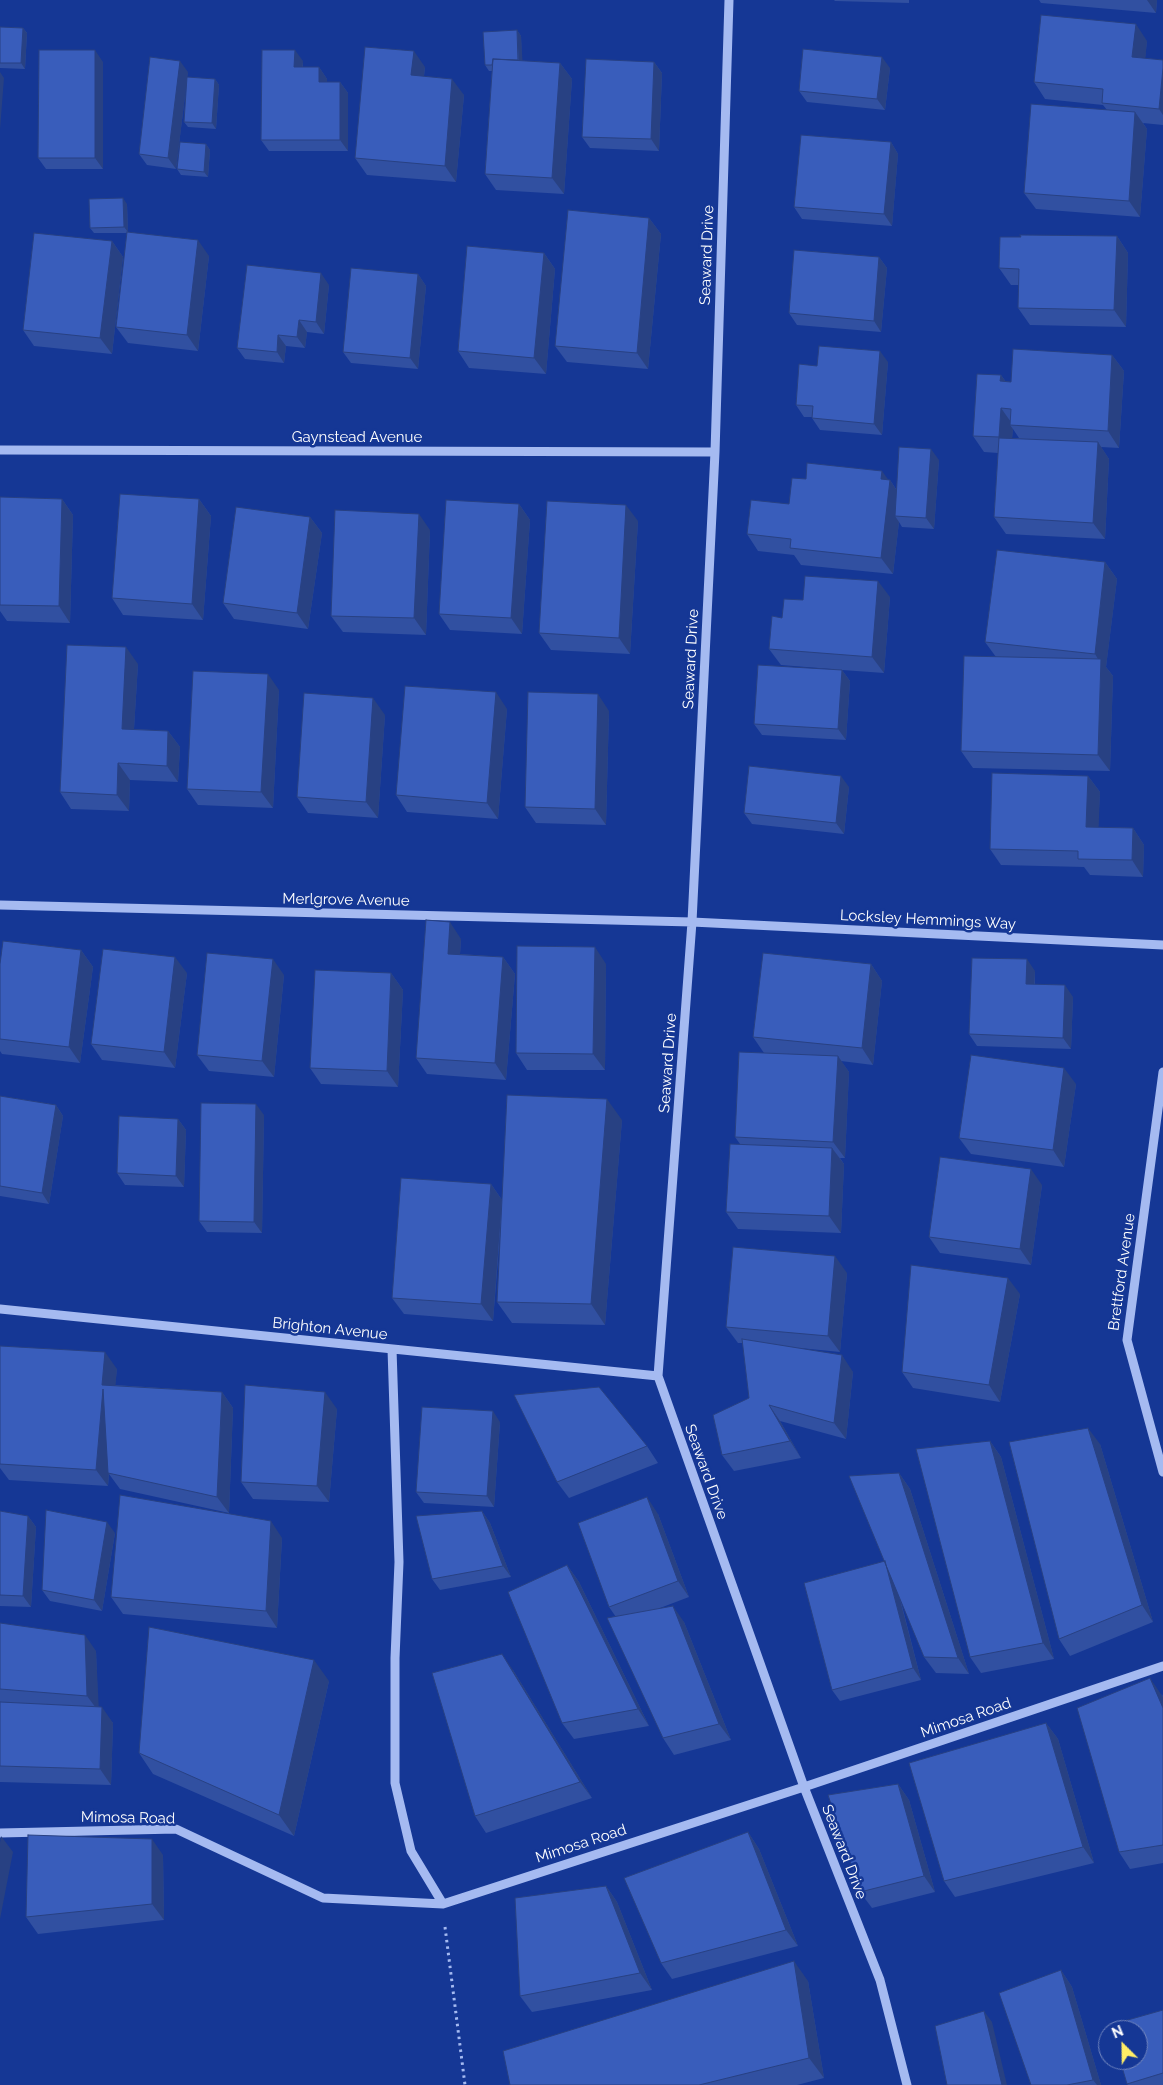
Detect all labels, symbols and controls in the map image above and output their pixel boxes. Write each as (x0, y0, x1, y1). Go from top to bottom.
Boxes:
street label: Seaward Drive (696, 205, 718, 305)
street label: Gaynstead Avenue (292, 428, 422, 446)
street label: Seaward Drive (679, 609, 703, 709)
street label: Merlgrove Avenue (282, 890, 410, 910)
street label: Locksley Hemmings Way (840, 906, 1016, 934)
street label: Seaward Drive (656, 1012, 680, 1114)
street label: Brettford Avenue (1105, 1212, 1139, 1332)
street label: Brighton Avenue (272, 1314, 388, 1344)
street label: Seaward Drive (680, 1422, 732, 1522)
street label: Mimosa Road (918, 1694, 1014, 1742)
street label: Seaward Drive (818, 1802, 870, 1902)
street label: Mimosa Road (81, 1808, 175, 1828)
street label: Mimosa Road (533, 1821, 629, 1867)
north arrow (1098, 2020, 1148, 2070)
text: N (1109, 2023, 1126, 2042)

